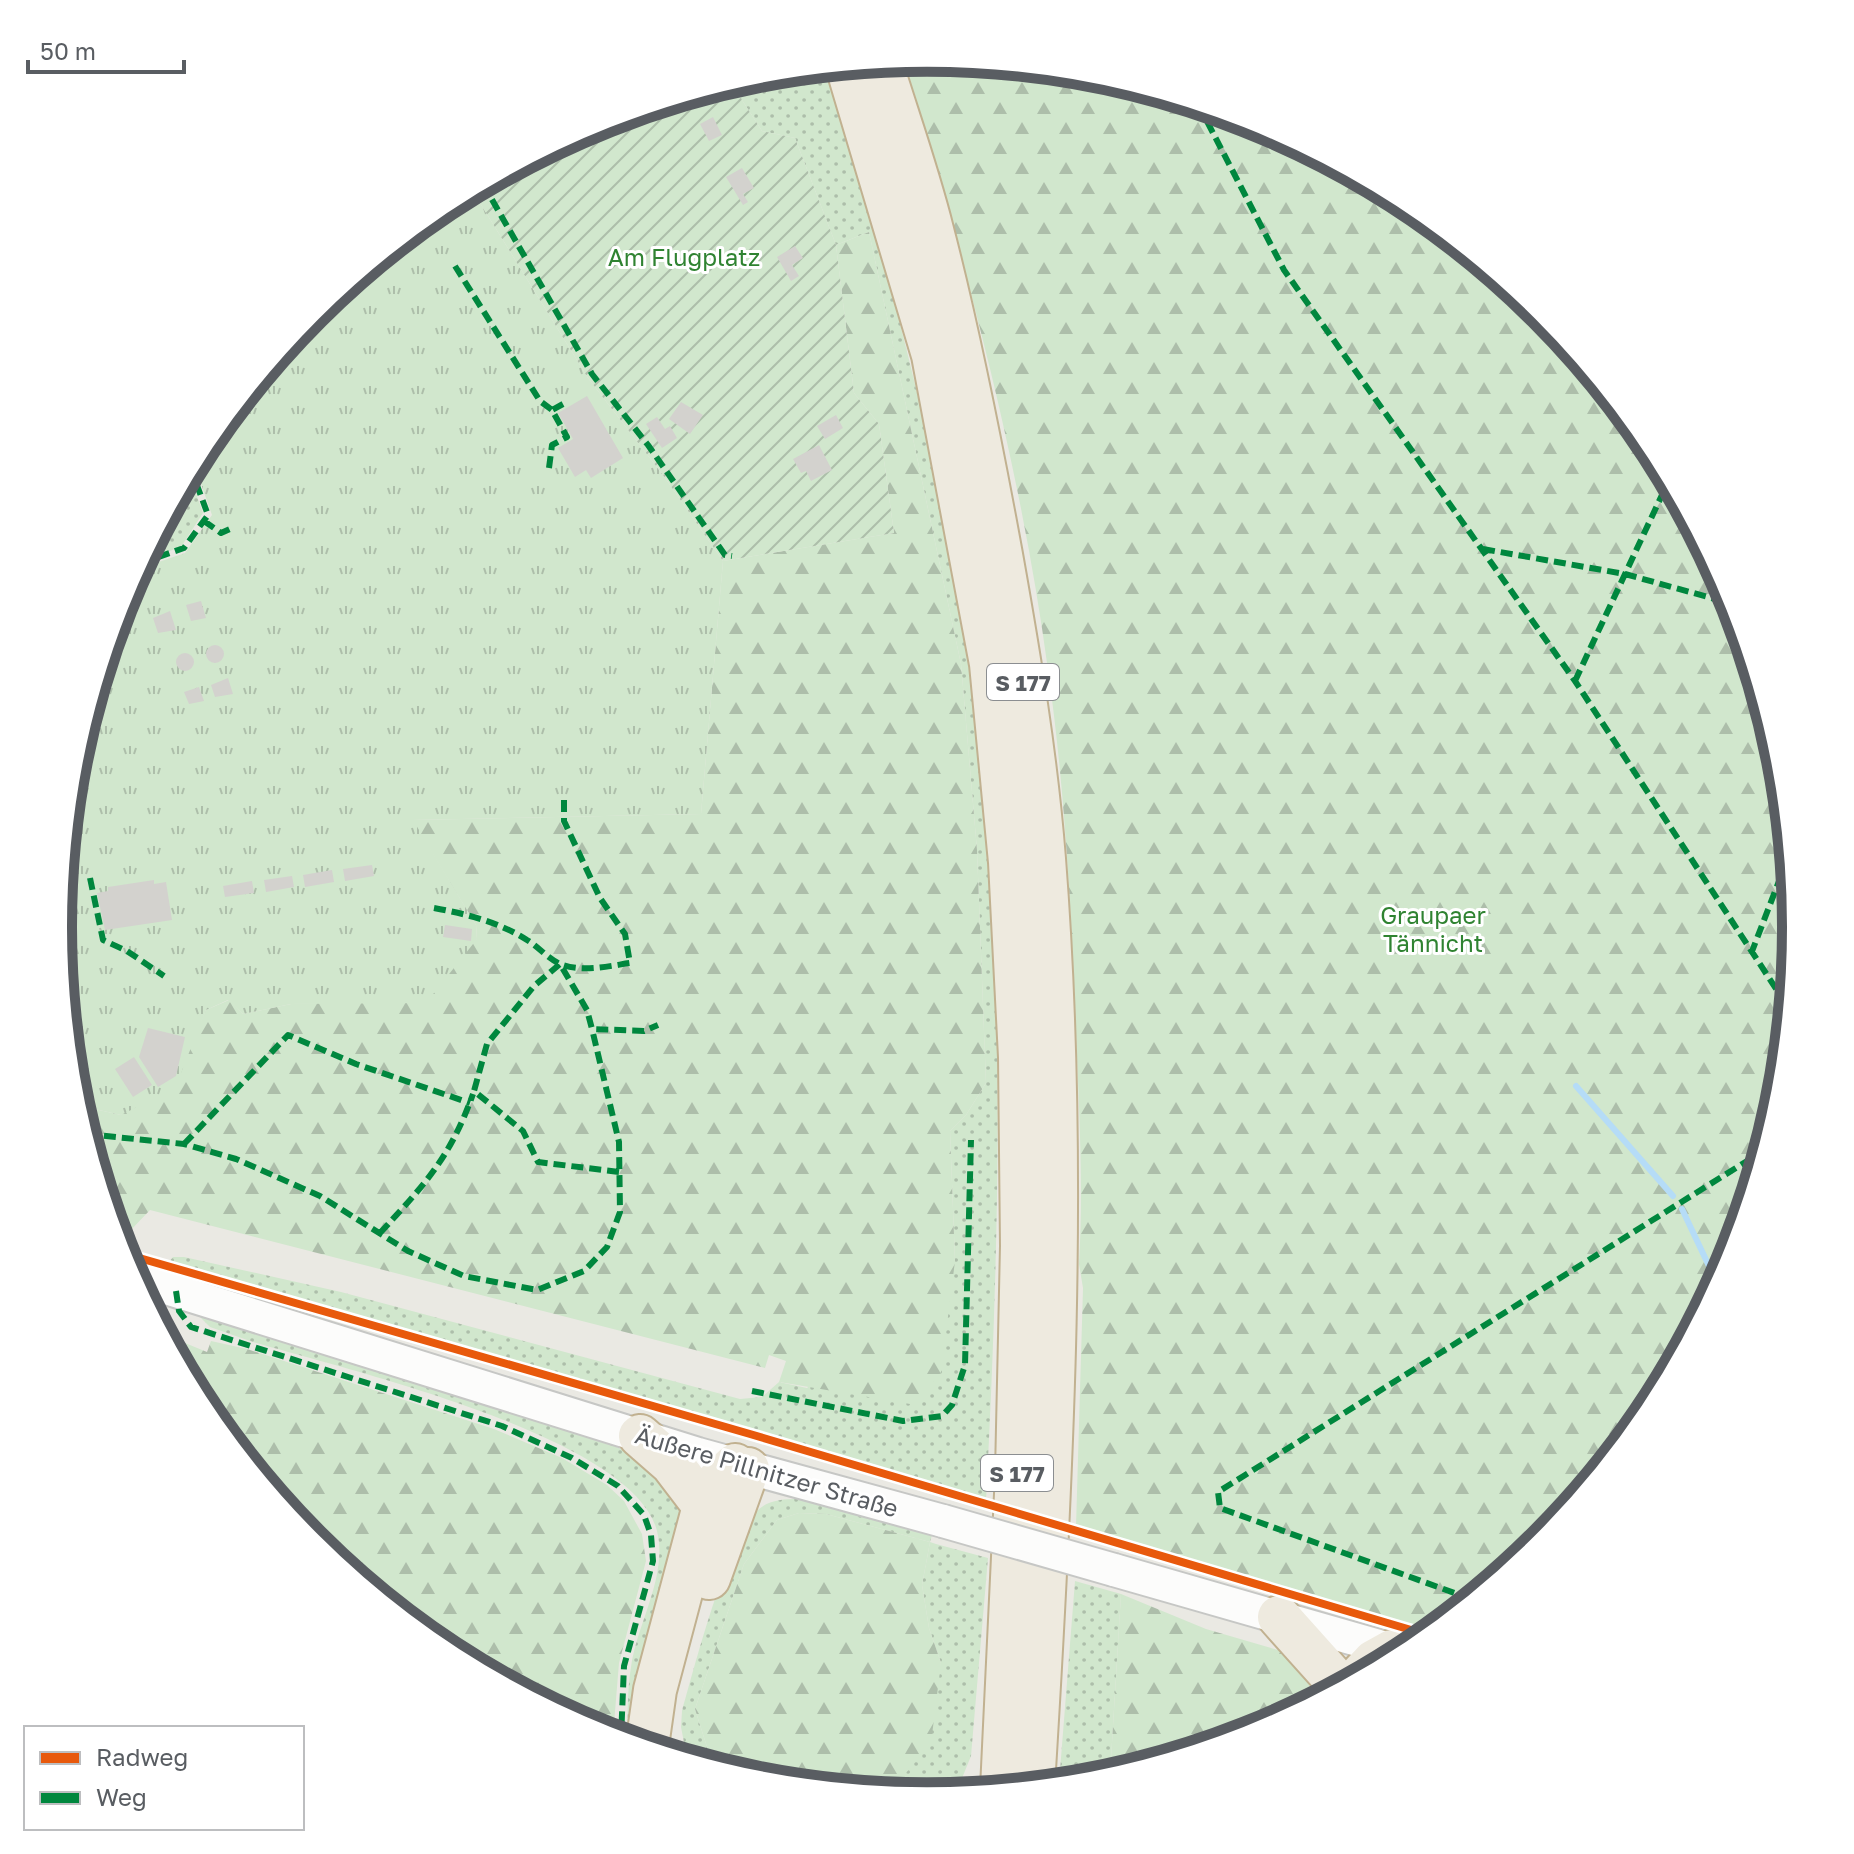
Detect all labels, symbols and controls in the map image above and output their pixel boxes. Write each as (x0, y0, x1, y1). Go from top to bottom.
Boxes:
scale bar (28, 24, 184, 74)
text: 50 m (40, 36, 96, 65)
park label: Am Flugplatz (608, 242, 760, 271)
road number: S 177 (987, 664, 1059, 700)
park label: Graupaer Tännicht (1380, 900, 1486, 957)
street label: Äußere Pillnitzer Straße (632, 1420, 902, 1522)
road number: S 177 (981, 1455, 1053, 1491)
legend (24, 1726, 304, 1830)
text: Radweg (96, 1742, 188, 1771)
text: Weg (96, 1782, 147, 1811)

